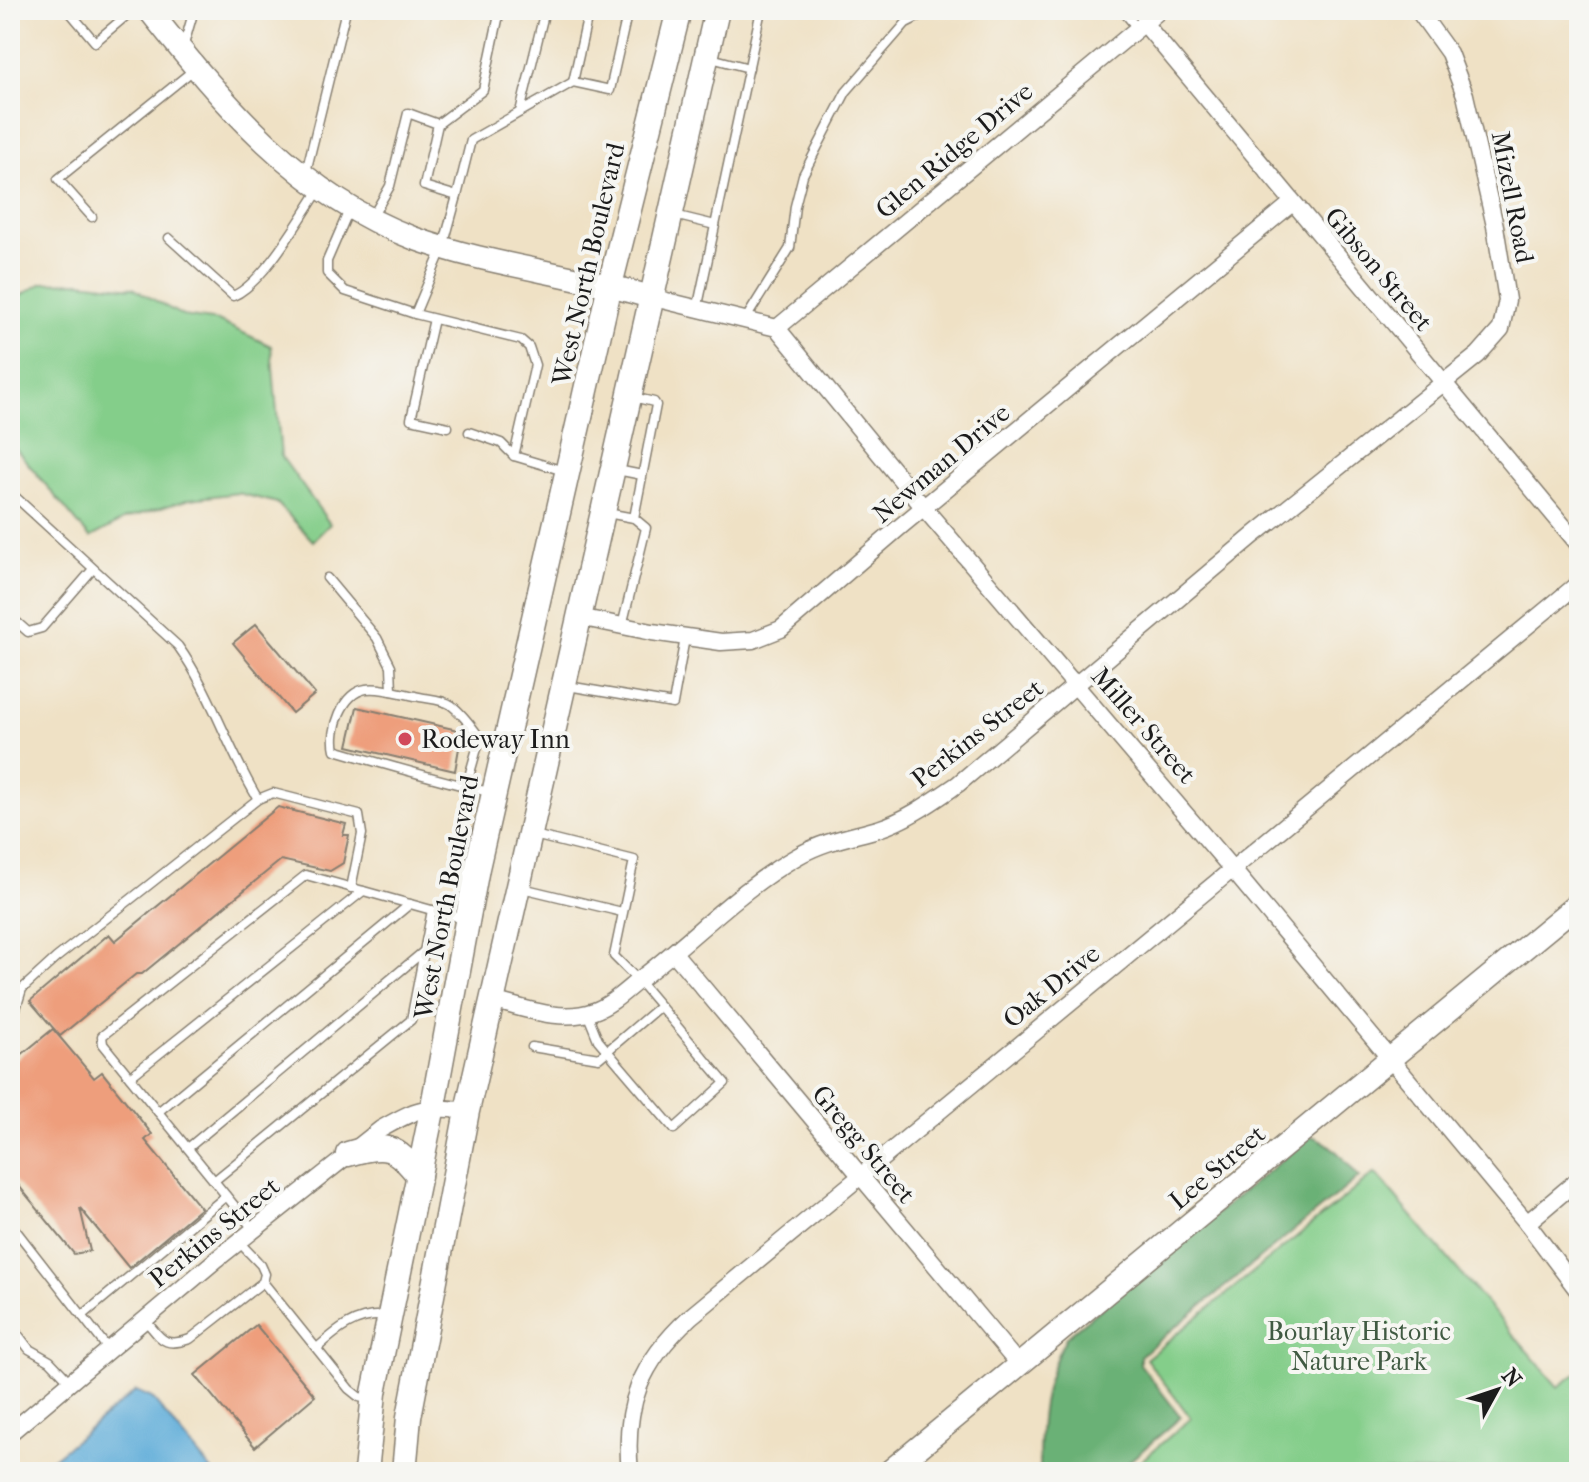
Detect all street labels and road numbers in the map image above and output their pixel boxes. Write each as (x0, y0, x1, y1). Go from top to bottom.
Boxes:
street label: Glen Ridge Drive (870, 76, 1039, 225)
street label: Mizell Road (1485, 129, 1541, 266)
street label: West North Boulevard (545, 139, 632, 389)
street label: Gibson Street (1318, 201, 1440, 338)
street label: Newman Drive (867, 397, 1016, 530)
street label: Miller Street (1085, 661, 1203, 790)
street label: Perkins Street (905, 672, 1050, 794)
street label: West North Boulevard (407, 772, 486, 1023)
street label: Oak Drive (997, 938, 1106, 1035)
street label: Gregg Street (805, 1079, 922, 1210)
street label: Lee Street (1163, 1118, 1272, 1216)
street label: Perkins Street (143, 1170, 286, 1294)

